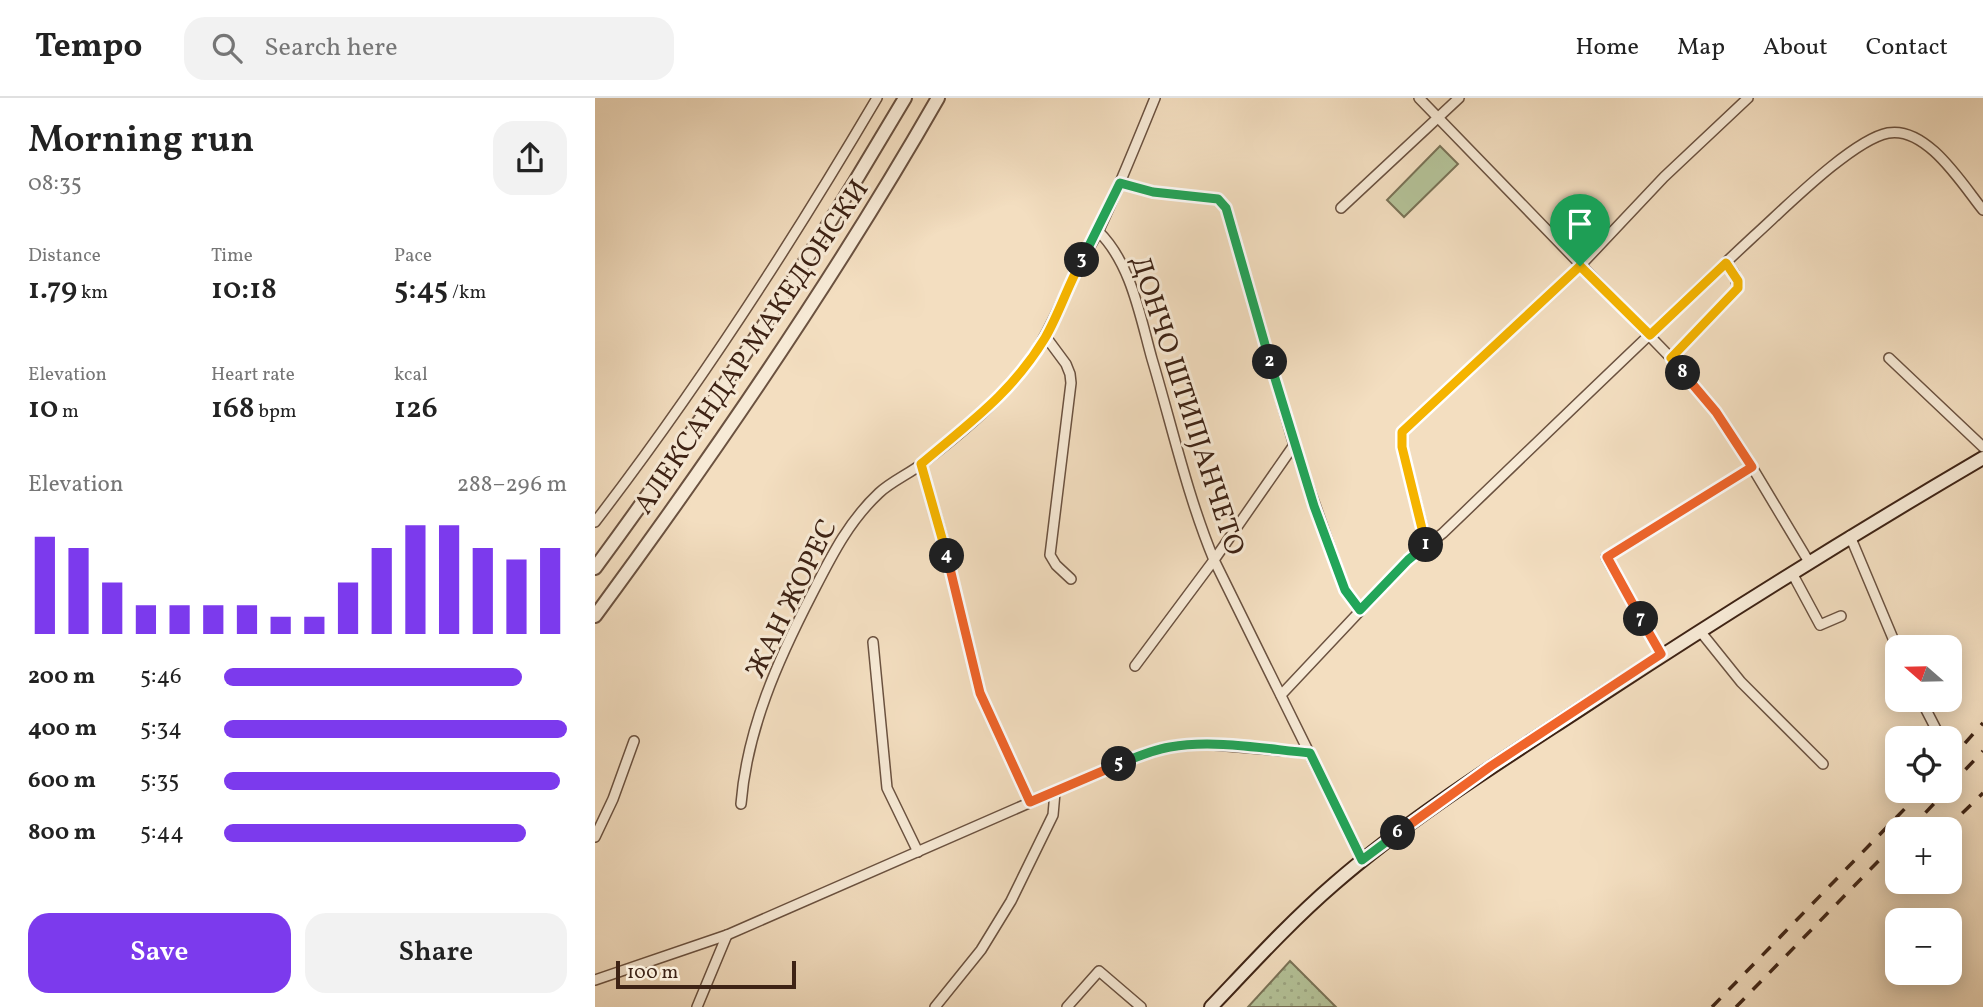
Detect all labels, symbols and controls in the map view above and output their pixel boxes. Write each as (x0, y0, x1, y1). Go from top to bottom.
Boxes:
search box (184, 17, 674, 80)
text: Tempo (35, 25, 142, 71)
icon: search (208, 29, 246, 67)
text: Search here (264, 30, 398, 66)
text: Home (1575, 31, 1639, 65)
text: Map (1677, 31, 1725, 65)
text: About (1763, 31, 1828, 65)
text: Contact (1866, 31, 1948, 65)
text: Morning run (28, 115, 254, 168)
button: share (493, 121, 567, 195)
text: 08:35 (28, 168, 82, 200)
street label: АЛЕКСАНДАР МАКЕДОНСКИ (625, 172, 879, 522)
pin (1550, 194, 1610, 266)
icon: arrive (1561, 205, 1599, 243)
pin: 3 (1065, 242, 1099, 278)
text: Distance (28, 243, 101, 269)
text: Time (211, 243, 253, 269)
text: Pace (394, 243, 432, 269)
text: 3 (1077, 246, 1086, 272)
street label: ДОНЧО ШТИПЈАНЧЕТО (1120, 251, 1253, 561)
text: 1.79 (28, 269, 77, 311)
text: 10:18 (211, 269, 277, 311)
text: 5:45 (394, 269, 448, 311)
text: km (77, 280, 108, 306)
text: /km (448, 280, 486, 306)
pin: 2 (1253, 344, 1287, 380)
text: 2 (1265, 348, 1274, 374)
pin: 8 (1665, 356, 1701, 390)
text: 8 (1677, 359, 1688, 385)
text: Elevation (28, 362, 107, 388)
text: Heart rate (211, 362, 295, 388)
text: kcal (394, 362, 428, 388)
text: 10 (28, 388, 58, 430)
text: 168 (211, 388, 255, 430)
text: 126 (394, 388, 438, 430)
text: m (58, 399, 79, 425)
text: bpm (255, 399, 297, 425)
text: Elevation (28, 469, 124, 501)
text: 288–296 m (457, 469, 567, 501)
street label: ЖАН ЖОРЕС (737, 513, 847, 685)
pin: 1 (1409, 528, 1443, 562)
text: 1 (1422, 531, 1429, 557)
pin: 4 (929, 538, 965, 574)
text: 4 (941, 542, 952, 568)
pin: 7 (1623, 602, 1659, 636)
text: 7 (1636, 605, 1645, 631)
north arrow (1885, 635, 1962, 712)
map controls (1885, 635, 1962, 985)
text: 200 m (28, 661, 95, 693)
text: 5:46 (140, 661, 182, 693)
text: 400 m (28, 713, 97, 745)
text: 5:34 (140, 713, 182, 745)
button: locate (1885, 726, 1962, 803)
pin: 5 (1101, 746, 1137, 782)
text: 5 (1114, 750, 1123, 776)
text: 600 m (28, 765, 96, 797)
text: 5:35 (140, 765, 179, 797)
pin: 6 (1381, 816, 1415, 850)
text: 800 m (28, 817, 96, 849)
text: 5:44 (140, 817, 184, 849)
button: + (1885, 817, 1962, 894)
text: 6 (1392, 819, 1403, 845)
button: − (1885, 908, 1962, 985)
button: Save (28, 913, 291, 993)
button: Share (305, 913, 567, 993)
scale bar (616, 958, 796, 990)
text: 100 m (627, 960, 678, 986)

